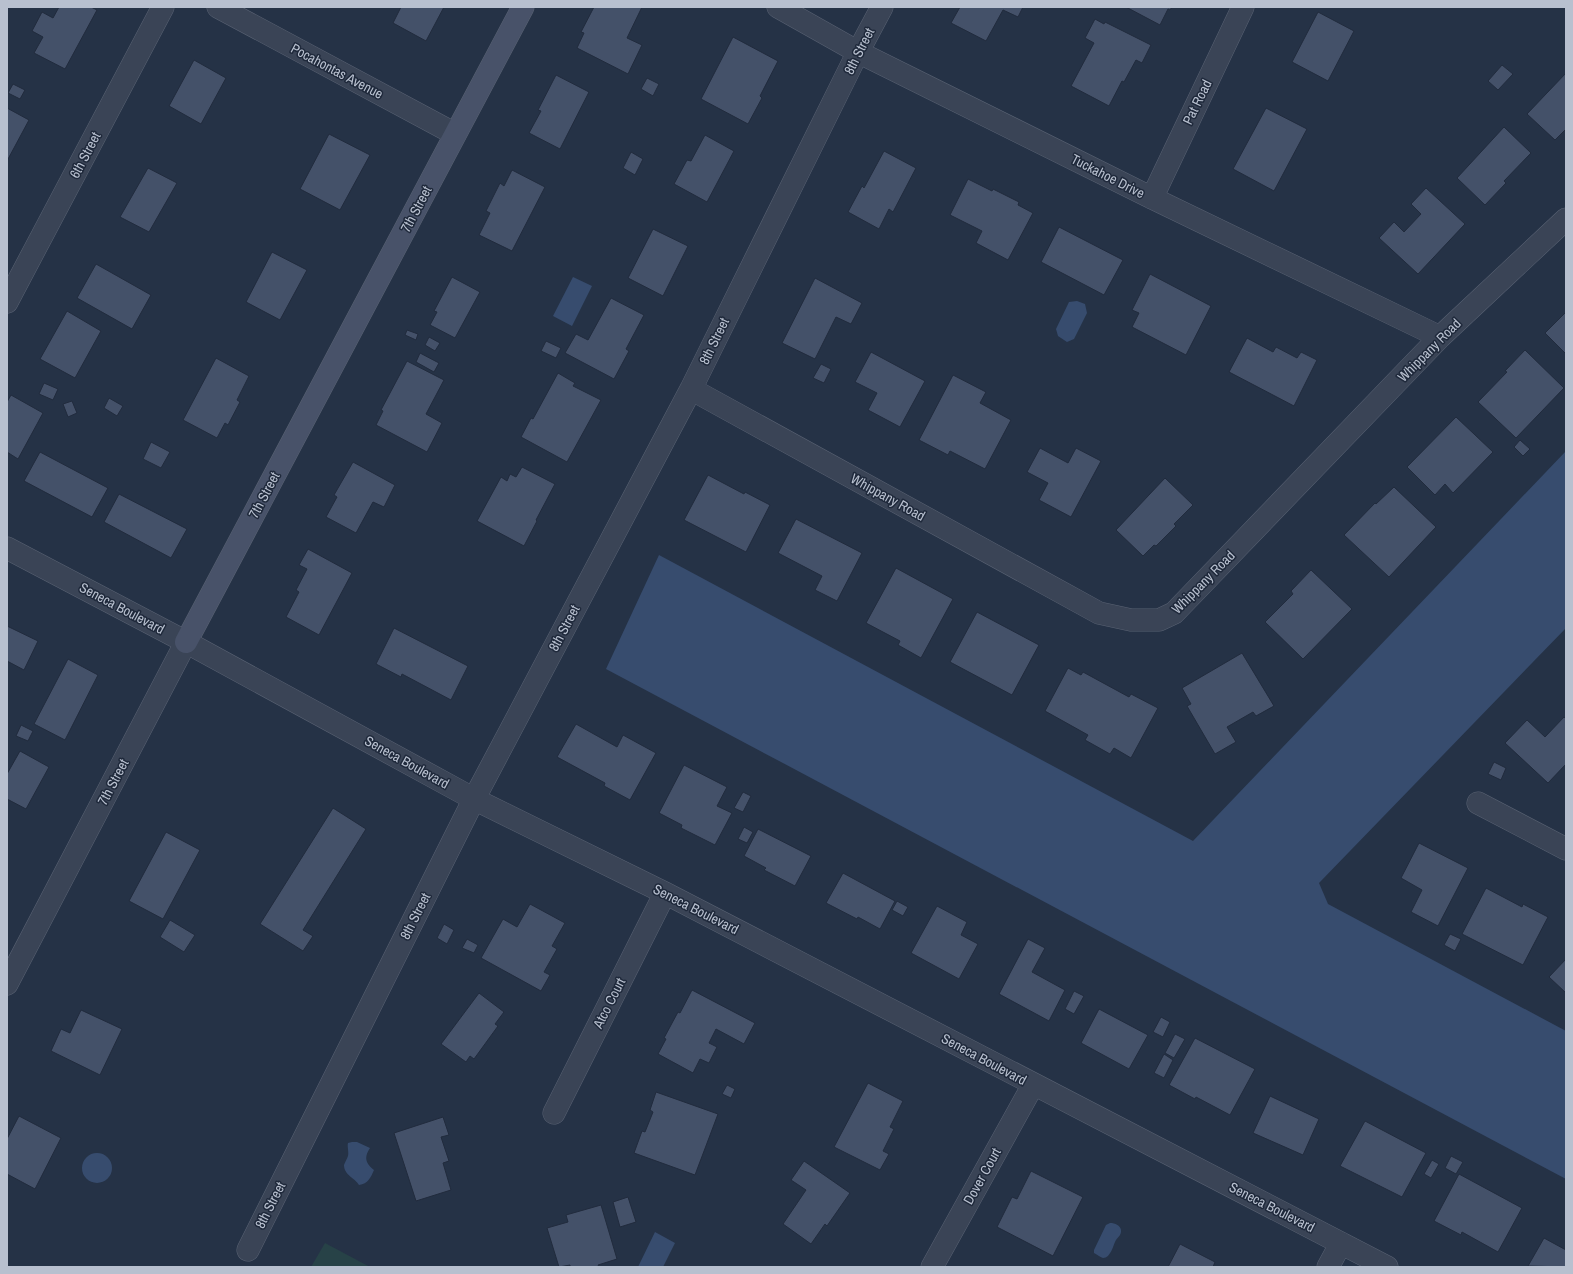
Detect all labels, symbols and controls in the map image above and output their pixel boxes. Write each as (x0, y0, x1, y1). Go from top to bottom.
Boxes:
street label: 8th Street (840, 25, 878, 77)
street label: Pocahontas Avenue (288, 39, 386, 103)
street label: Pat Road (1178, 77, 1216, 127)
street label: 6th Street (65, 129, 105, 181)
street label: Tuckahoe Drive (1068, 150, 1148, 202)
street label: 7th Street (396, 183, 436, 235)
street label: 8th Street (695, 315, 733, 367)
street label: Whippany Road (1394, 315, 1464, 385)
street label: 7th Street (244, 469, 284, 521)
street label: Whippany Road (848, 469, 928, 525)
street label: Whippany Road (1168, 547, 1238, 617)
street label: Seneca Boulevard (76, 578, 168, 638)
street label: 8th Street (544, 602, 584, 654)
street label: Seneca Boulevard (362, 731, 452, 793)
street label: 7th Street (93, 756, 133, 808)
street label: Seneca Boulevard (650, 880, 742, 938)
street label: 8th Street (396, 890, 434, 942)
street label: Atco Court (588, 975, 629, 1032)
street label: Seneca Boulevard (938, 1029, 1030, 1089)
street label: Dover Court (959, 1145, 1005, 1207)
street label: Seneca Boulevard (1226, 1178, 1318, 1236)
street label: 8th Street (251, 1179, 289, 1231)

